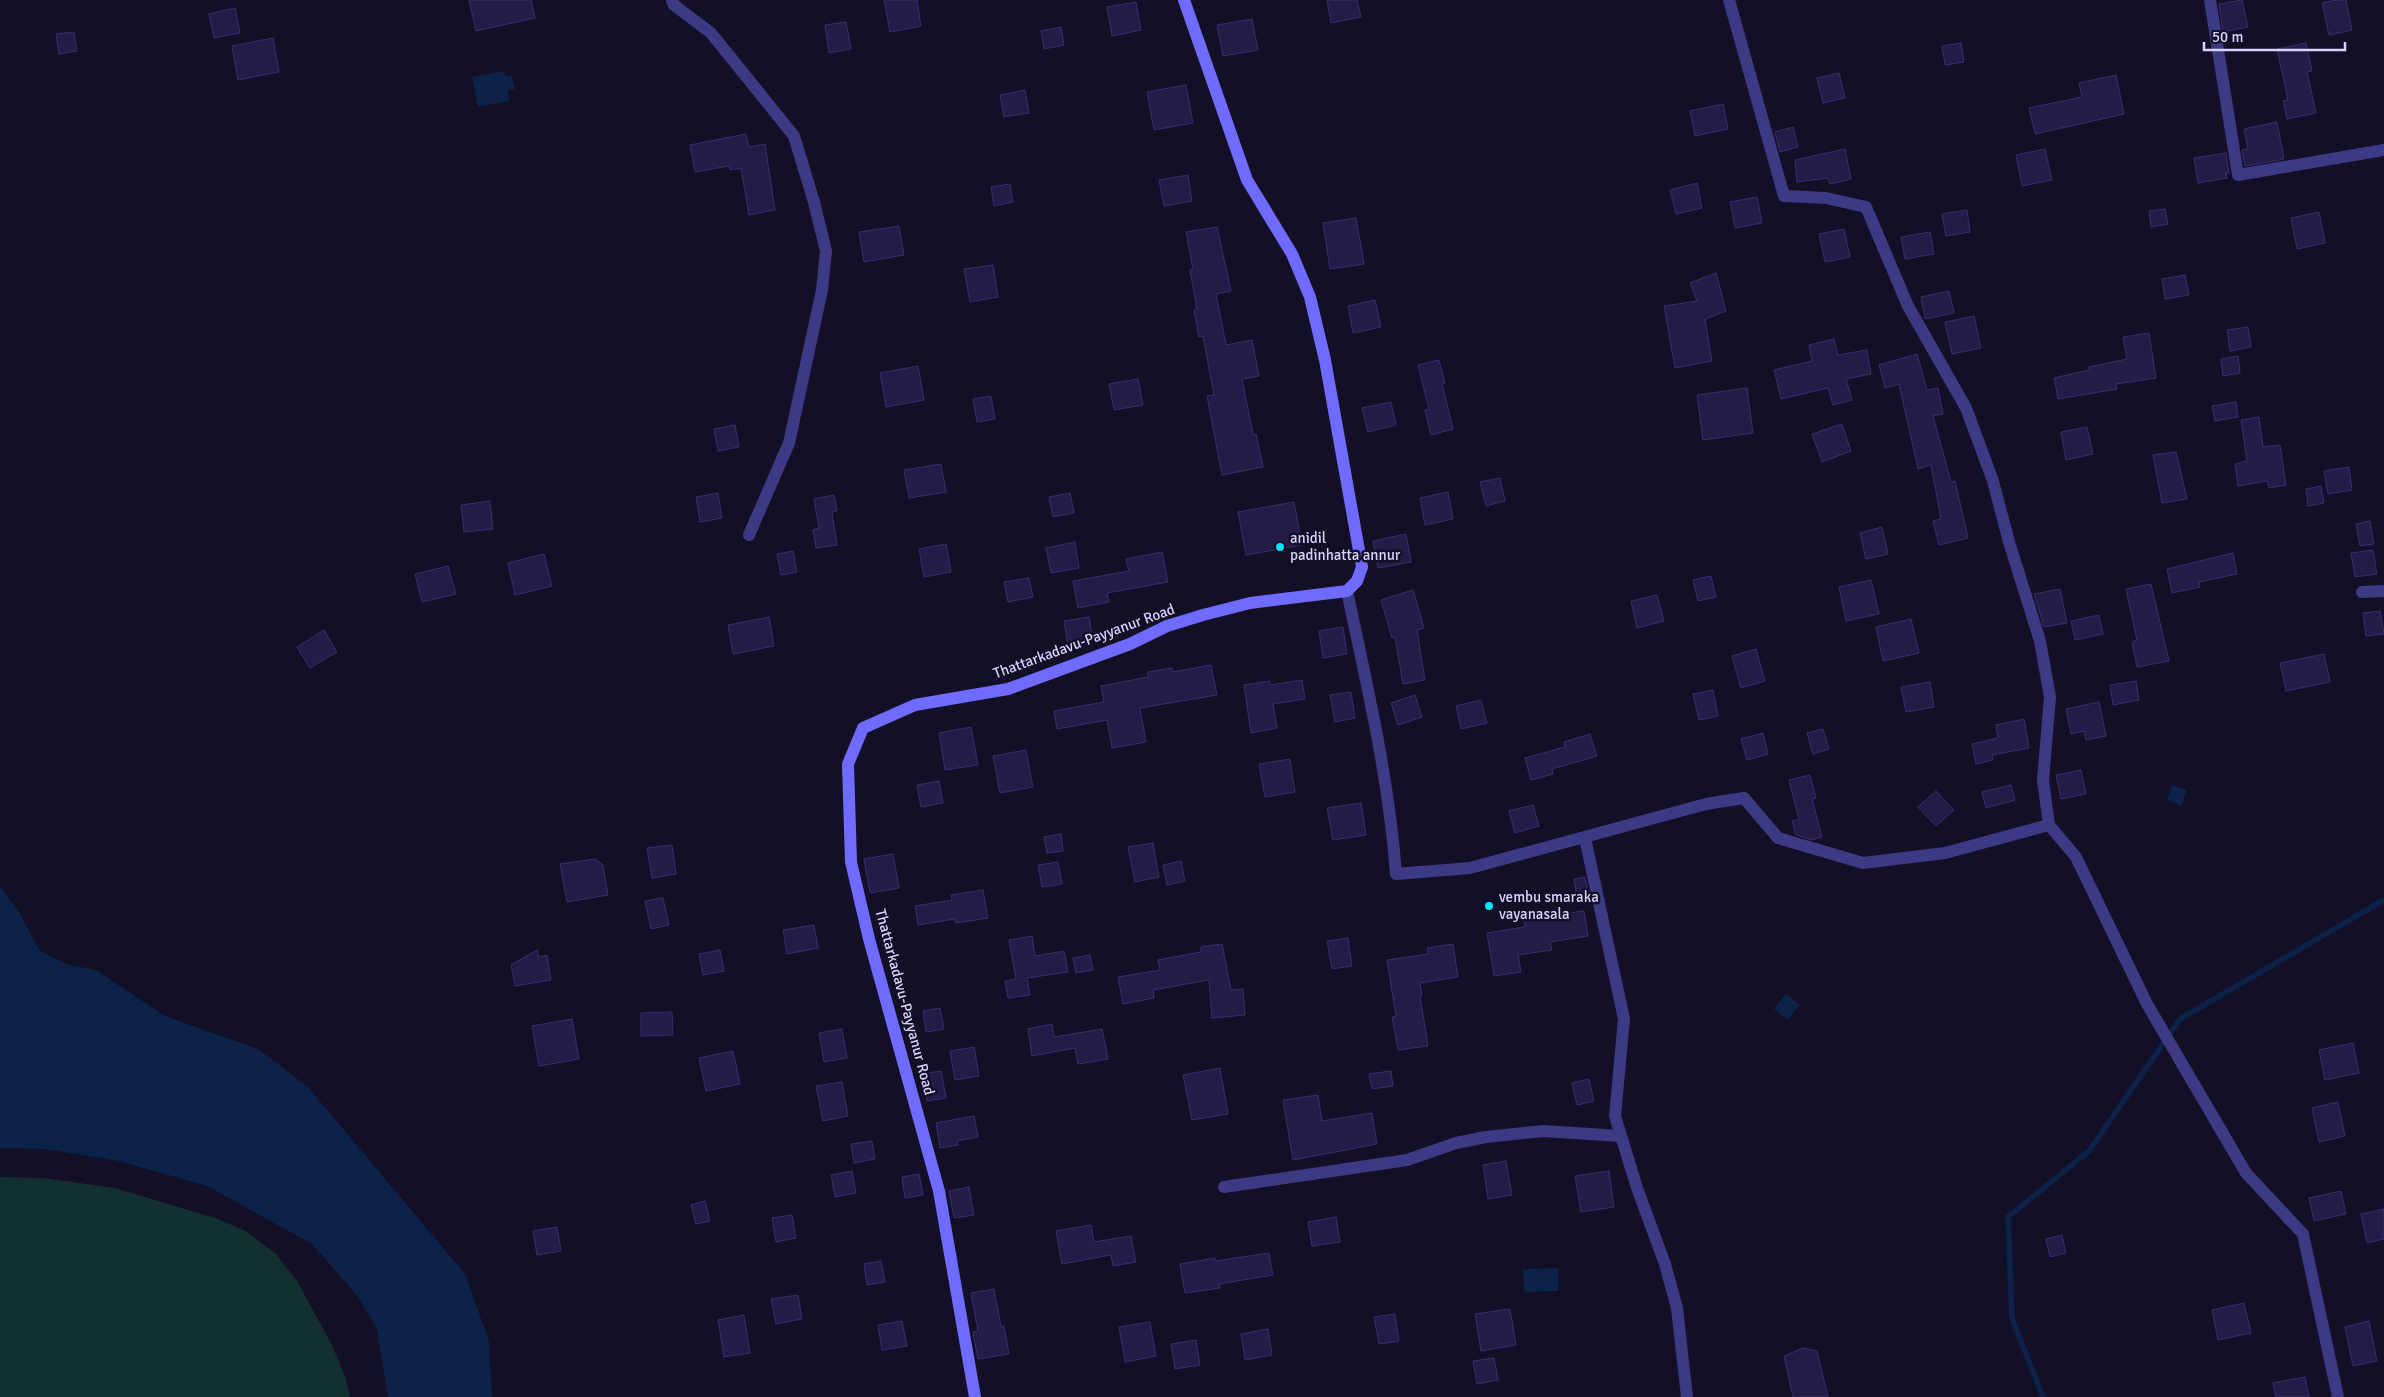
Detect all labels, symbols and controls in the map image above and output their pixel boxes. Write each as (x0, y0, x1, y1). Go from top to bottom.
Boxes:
scale bar (2204, 20, 2345, 52)
text: 50 m (2212, 28, 2243, 46)
place label: anidil padinhatta annur (1290, 529, 1401, 564)
marker: anidil padinhatta annur (1274, 541, 1286, 553)
street label: Thattarkadavu-Payyanur Road (991, 600, 1177, 682)
place label: vembu smaraka vayanasala (1499, 888, 1599, 923)
marker: vembu smaraka vayanasala (1483, 900, 1495, 912)
street label: Thattarkadavu-Payyanur Road (871, 907, 939, 1097)

